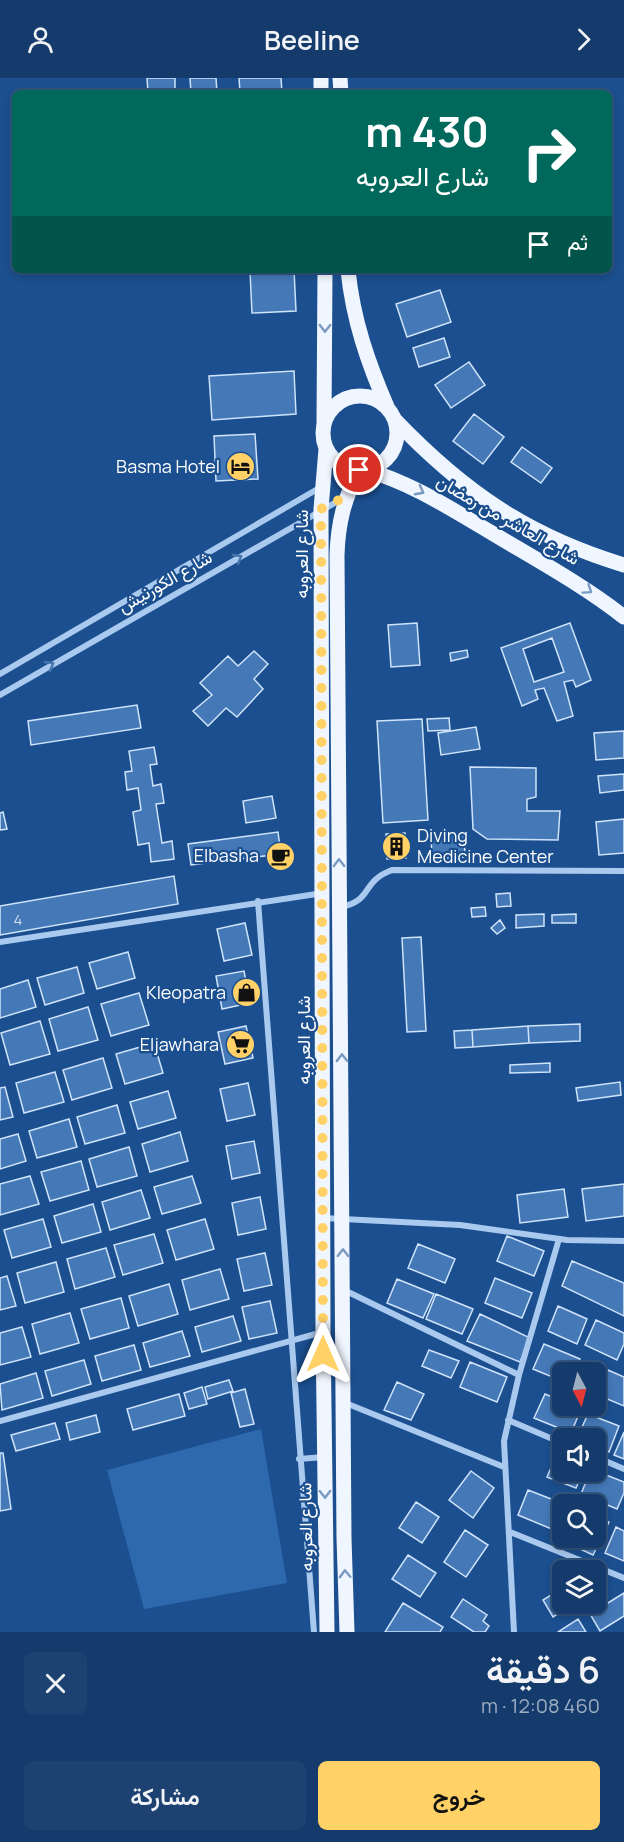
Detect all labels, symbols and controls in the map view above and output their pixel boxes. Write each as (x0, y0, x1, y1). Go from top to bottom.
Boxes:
text: Beeline (264, 21, 360, 58)
icon: person (24, 23, 57, 56)
icon: forward (567, 23, 600, 56)
text: 430 m (365, 102, 489, 160)
icon: right (510, 114, 588, 192)
text: شارع العروبه (356, 157, 489, 194)
text: ثم (567, 227, 588, 257)
icon: arrive (522, 228, 555, 261)
one-way arrow (319, 324, 331, 333)
pin (333, 444, 384, 495)
hotel icon: Basma Hotel (225, 451, 257, 483)
icon: arrive (342, 453, 375, 486)
place label: Basma Hotel (116, 454, 220, 478)
street label: شارع العاشر من رمضان (432, 468, 585, 571)
one-way arrow (414, 484, 424, 495)
street label: شارع العروبه (289, 510, 314, 598)
street label: شارع الكورنيش (113, 544, 217, 619)
one-way arrow (232, 553, 242, 565)
one-way arrow (581, 583, 592, 594)
one-way arrow (44, 661, 54, 672)
place label: Diving Medicine Center (417, 823, 554, 868)
building icon: Diving Medicine Center (380, 830, 412, 862)
cafe icon: Elbasha (264, 840, 296, 872)
place label: Elbasha (194, 843, 259, 867)
one-way arrow (333, 858, 346, 867)
house number: 4 (14, 909, 23, 930)
shop icon: Kleopatra (231, 977, 263, 1009)
place label: Kleopatra (146, 980, 226, 1004)
street label: شارع العروبه (291, 996, 316, 1084)
supermarket icon: Eljawhara (224, 1029, 256, 1061)
place label: Eljawhara (140, 1032, 219, 1056)
one-way arrow (336, 1053, 348, 1062)
one-way arrow (337, 1248, 349, 1257)
position arrow (291, 1322, 355, 1386)
north arrow (552, 1362, 606, 1416)
map controls (552, 1362, 606, 1614)
button: sound (552, 1428, 606, 1482)
street label: شارع العروبه (292, 1482, 319, 1572)
one-way arrow (318, 1490, 331, 1499)
button: search (552, 1494, 606, 1548)
button: layers (552, 1560, 606, 1614)
one-way arrow (338, 1569, 351, 1578)
text: 6 دقيقة (486, 1645, 600, 1694)
button: close (24, 1652, 87, 1715)
text: 460 m · 12:08 (481, 1692, 600, 1719)
button: مشاركة (24, 1761, 306, 1830)
button: خروج (318, 1761, 600, 1830)

